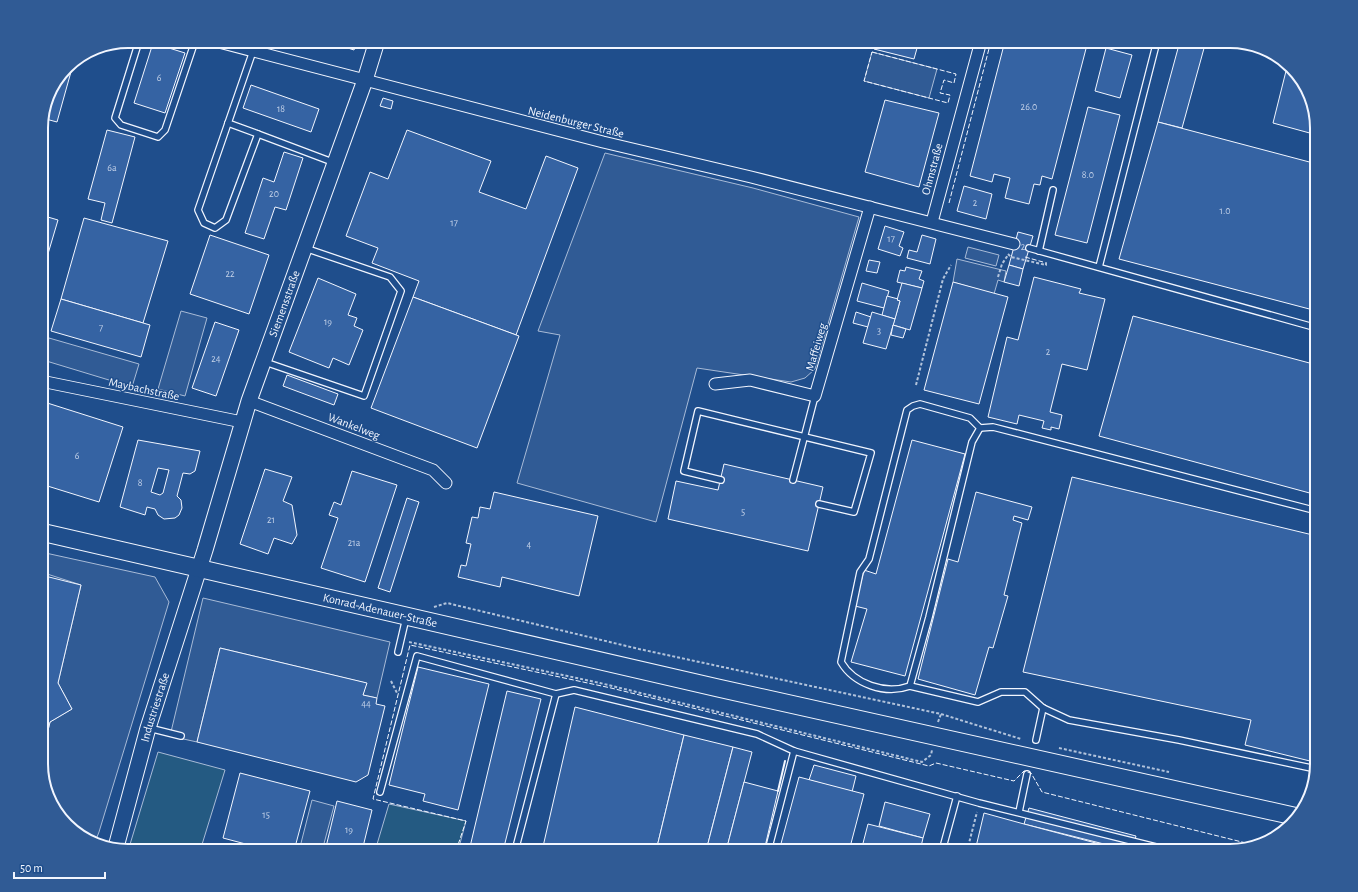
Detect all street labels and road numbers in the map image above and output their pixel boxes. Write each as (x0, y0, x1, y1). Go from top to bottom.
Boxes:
street label: Neidenburger Straße (527, 104, 625, 140)
street label: Ohmstraße (919, 142, 945, 196)
street label: Siemensstraße (267, 269, 302, 338)
street label: Maffeiweg (803, 321, 829, 372)
street label: Maybachstraße (107, 376, 181, 403)
street label: Wankelweg (326, 411, 382, 441)
street label: Konrad-Adenauer-Straße (322, 591, 438, 629)
street label: Industriestraße (138, 671, 171, 743)

